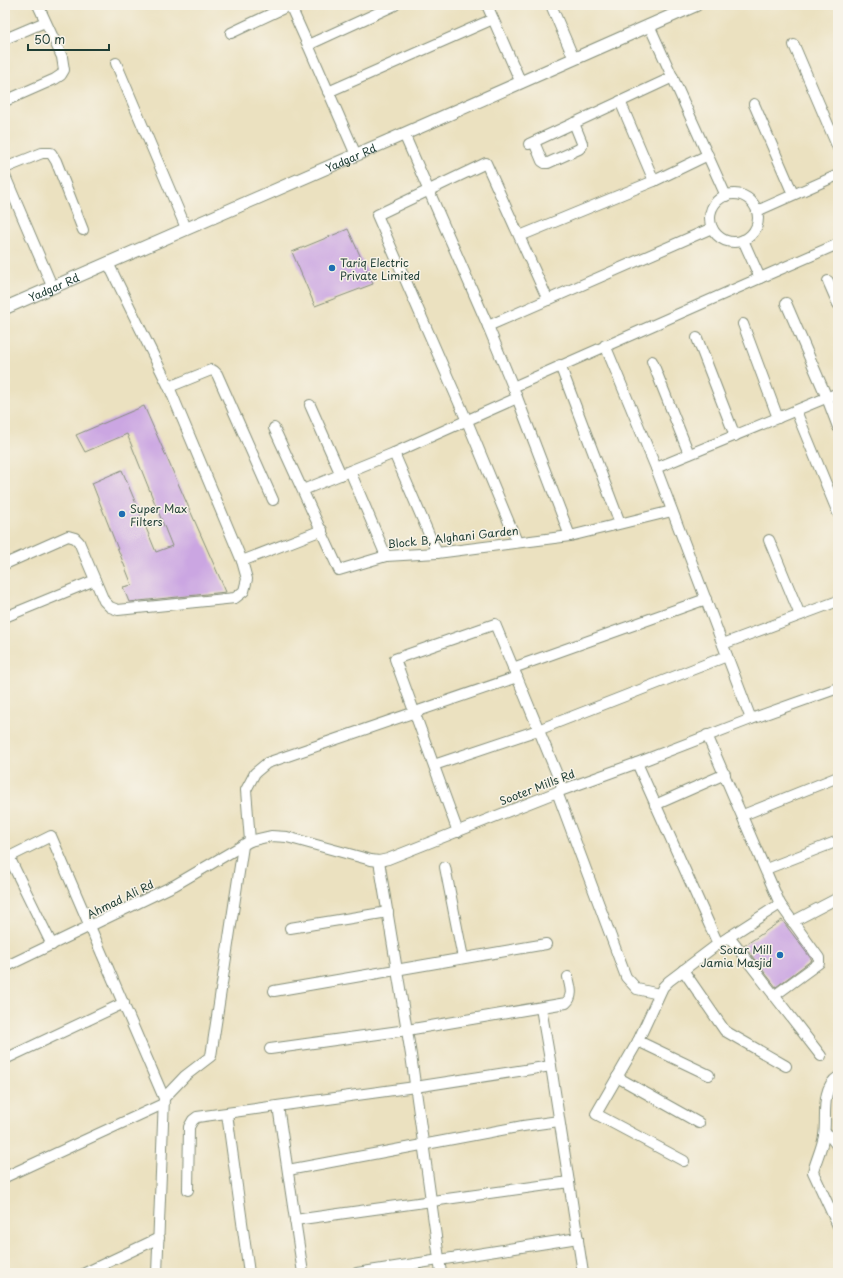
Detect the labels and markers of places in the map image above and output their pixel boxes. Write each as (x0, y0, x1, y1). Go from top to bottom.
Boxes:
place label: Tariq Electric Private Limited (340, 254, 420, 284)
marker: Tariq Electric Private Limited (327, 263, 337, 273)
place label: Super Max Filters (130, 500, 187, 530)
marker: Super Max Filters (117, 509, 127, 519)
place label: Sotar Mill Jamia Masjid (700, 941, 772, 971)
marker: Sotar Mill Jamia Masjid (775, 950, 785, 960)

